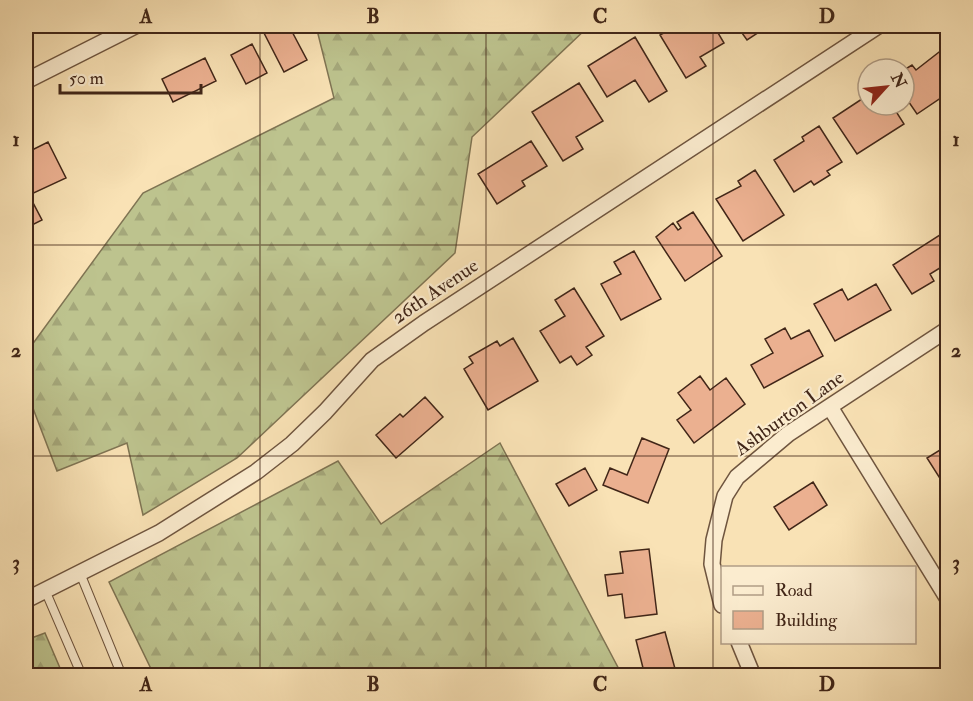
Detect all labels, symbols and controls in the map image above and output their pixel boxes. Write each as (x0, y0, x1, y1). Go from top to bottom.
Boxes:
text: A (139, 4, 153, 29)
text: B (366, 4, 380, 29)
text: C (593, 4, 607, 29)
text: D (819, 4, 835, 29)
scale bar (60, 57, 201, 95)
north arrow (856, 57, 916, 117)
text: 50 m (69, 67, 104, 90)
text: N (886, 69, 911, 92)
text: 1 (12, 127, 20, 152)
text: 1 (952, 127, 960, 152)
street label: 26th Avenue (387, 253, 483, 329)
text: 2 (11, 338, 21, 363)
text: 2 (951, 338, 961, 363)
street label: Ashburton Lane (728, 365, 849, 462)
text: 3 (12, 550, 20, 575)
text: 3 (952, 550, 960, 575)
legend (721, 566, 916, 644)
text: Road (775, 579, 813, 602)
text: Building (775, 609, 838, 632)
text: A (139, 672, 153, 697)
text: B (366, 672, 380, 697)
text: C (593, 672, 607, 697)
text: D (819, 672, 835, 697)

